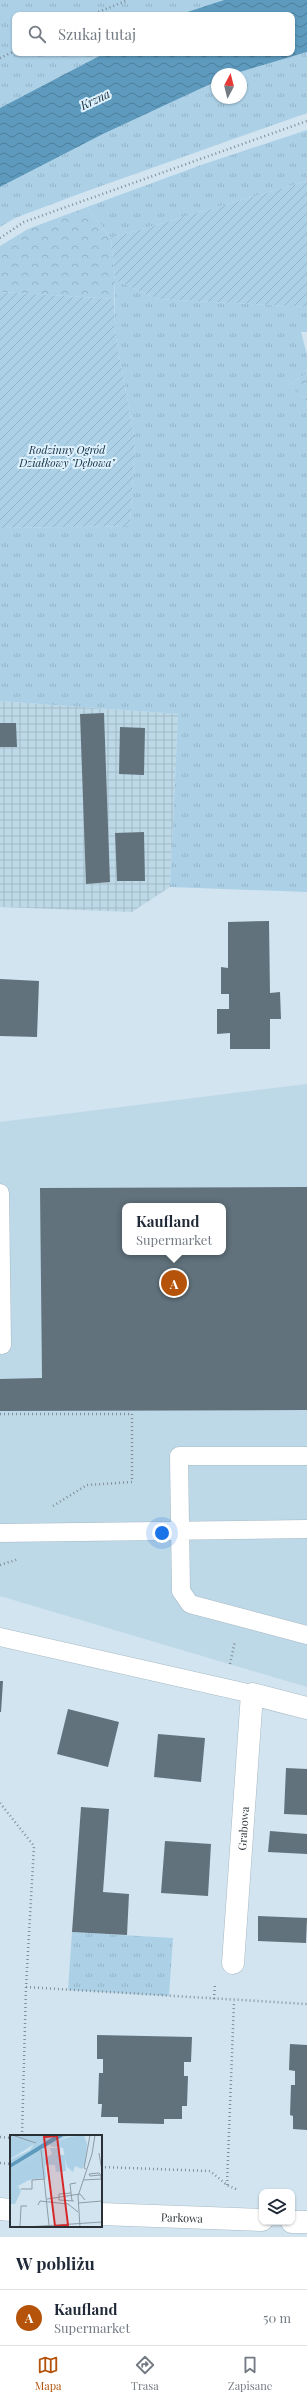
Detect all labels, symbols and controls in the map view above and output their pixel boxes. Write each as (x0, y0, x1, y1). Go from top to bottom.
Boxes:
search box (12, 12, 295, 56)
icon: search (26, 23, 48, 45)
text: Szukaj tutaj (58, 24, 136, 44)
north arrow (211, 68, 247, 104)
water label: Krzna (77, 85, 113, 113)
park label: Rodzinny Ogród Działkowy "Dębowa" (18, 442, 115, 470)
popup (122, 1203, 226, 1255)
text: Kaufland (136, 1211, 199, 1231)
text: Supermarket (136, 1231, 212, 1248)
pin: A (161, 1268, 187, 1298)
your location (152, 1523, 172, 1543)
street label: Grabowa (233, 1805, 252, 1851)
inset map (10, 2135, 102, 2227)
map controls (259, 2189, 295, 2225)
button: layers (259, 2189, 295, 2225)
street label: Parkowa (161, 2209, 204, 2225)
text: W pobliżu (16, 2252, 95, 2274)
text: Kaufland (54, 2299, 117, 2319)
text: A (25, 2309, 33, 2326)
text: 50 m (263, 2309, 291, 2326)
text: Supermarket (54, 2319, 130, 2336)
tab: Mapa (35, 2354, 62, 2393)
tab: Trasa (131, 2354, 159, 2393)
tab: Zapisane (228, 2354, 272, 2393)

